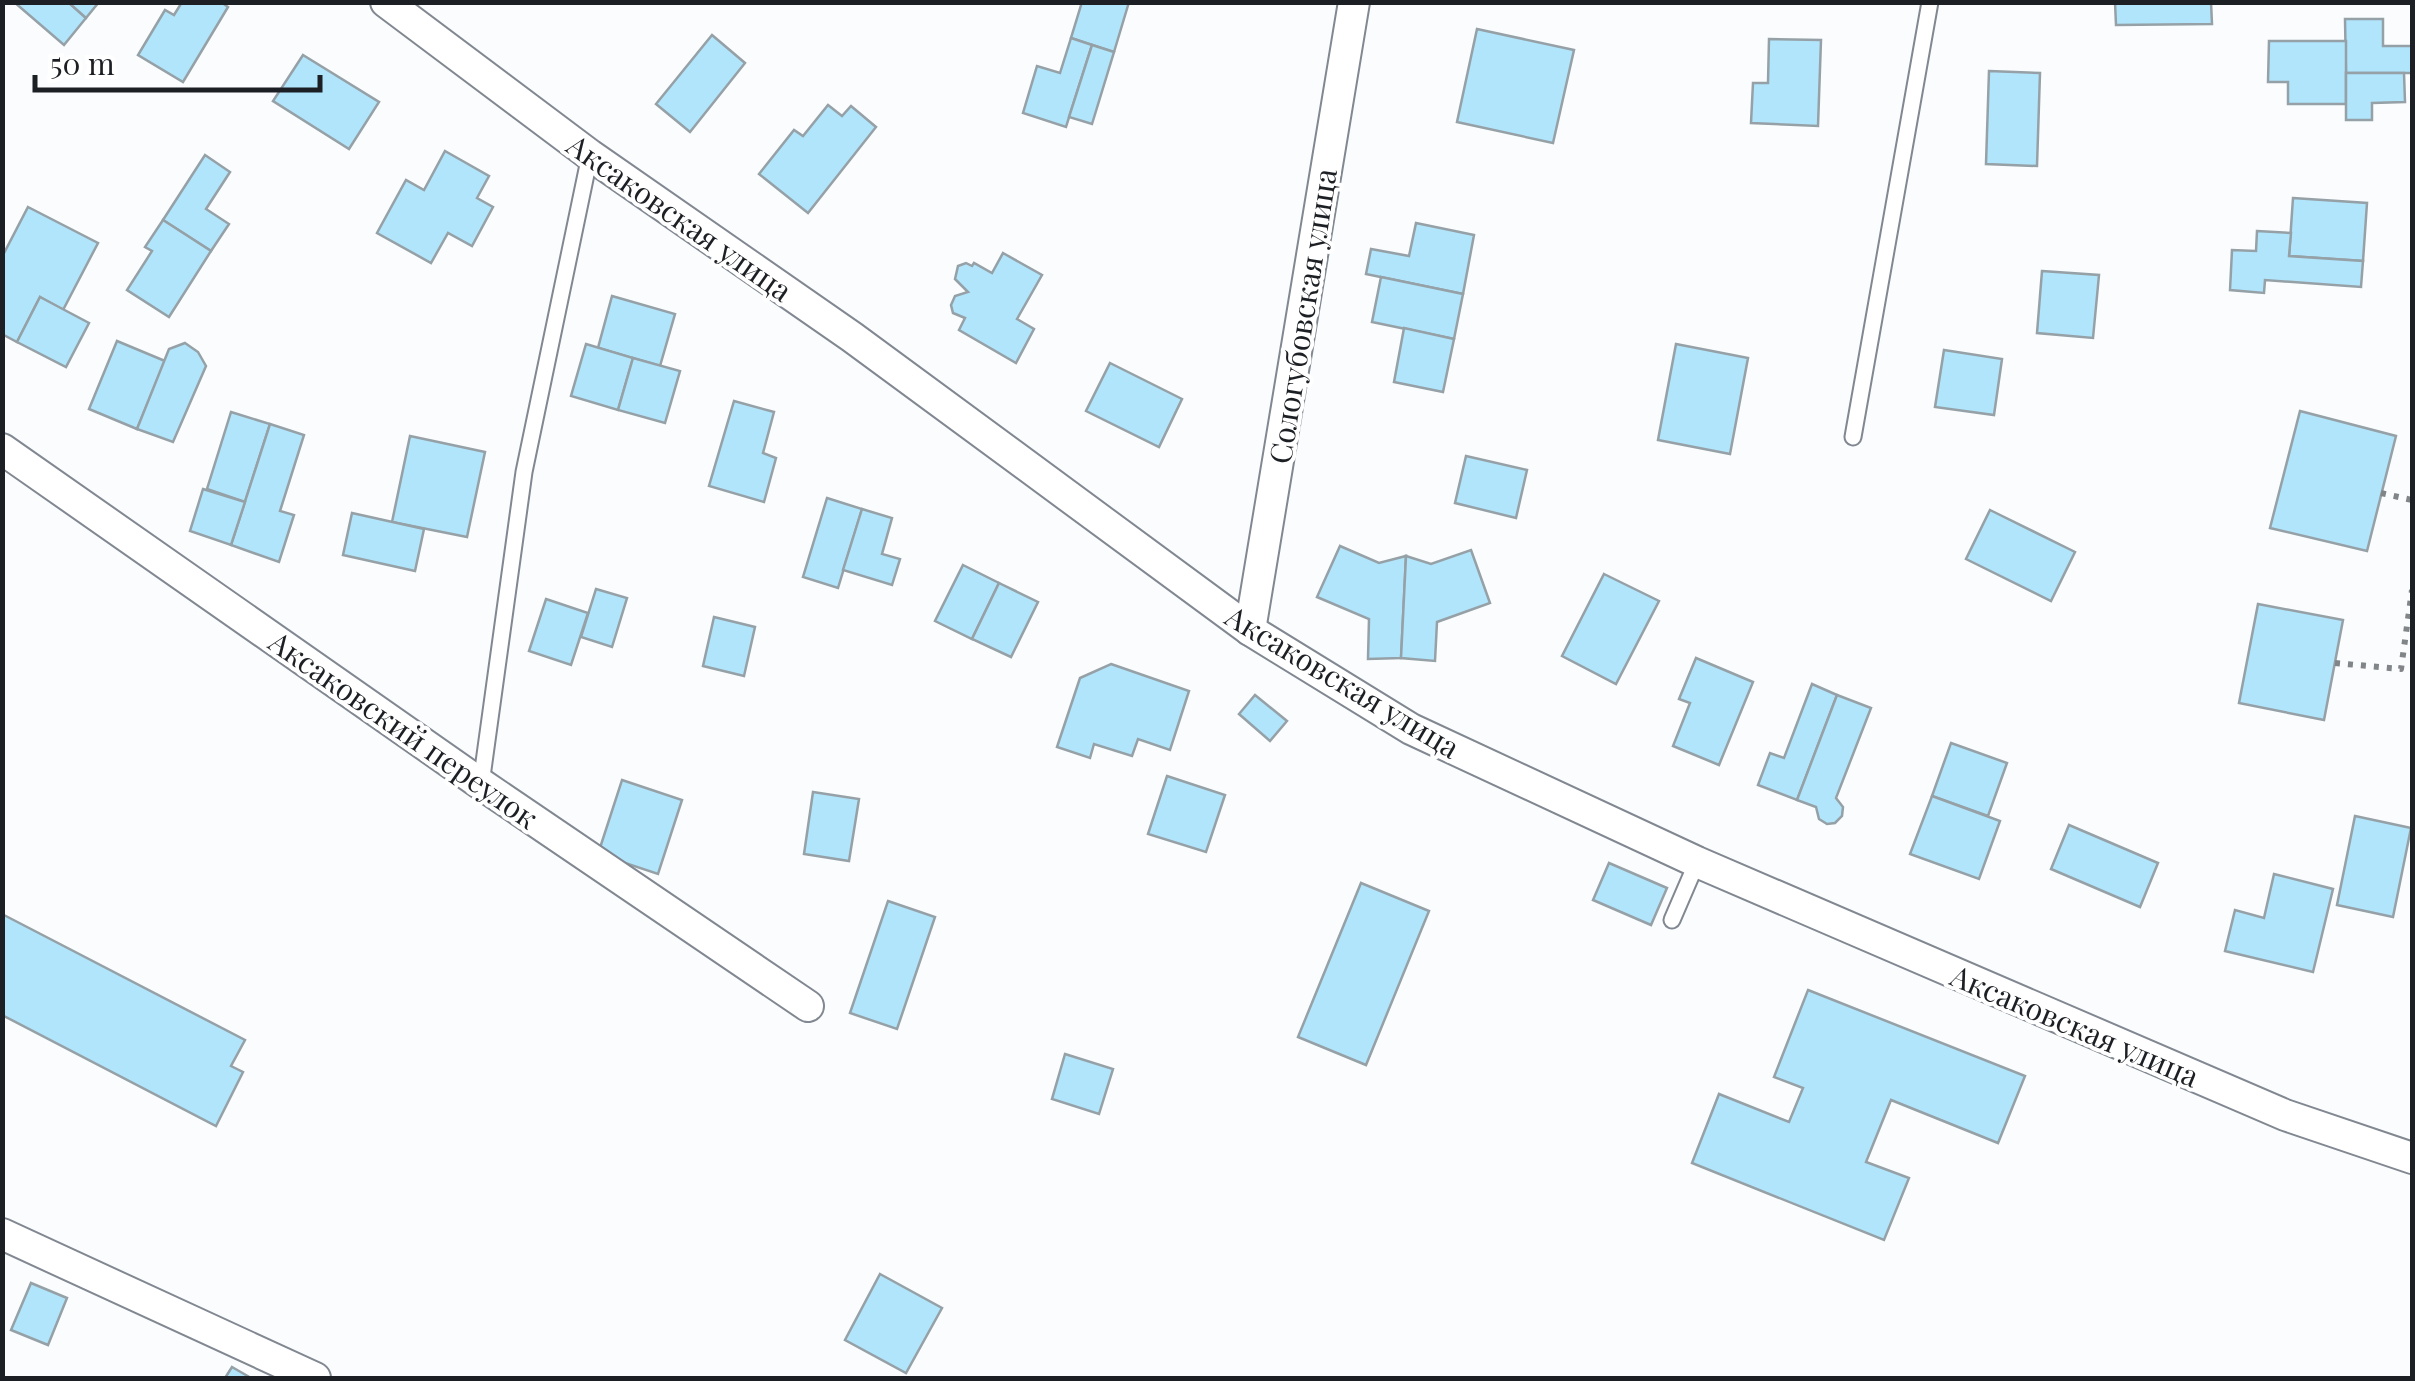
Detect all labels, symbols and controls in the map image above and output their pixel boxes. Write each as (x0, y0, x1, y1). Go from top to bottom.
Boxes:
scale bar (35, 30, 320, 92)
text: 50 m (50, 43, 115, 83)
street label: Аксаковская улица (559, 124, 800, 310)
street label: Сологубовская улица (1259, 165, 1345, 466)
street label: Аксаковская улица (1218, 595, 1467, 767)
street label: Аксаковский переулок (261, 620, 546, 837)
street label: Аксаковская улица (1944, 954, 2205, 1095)

